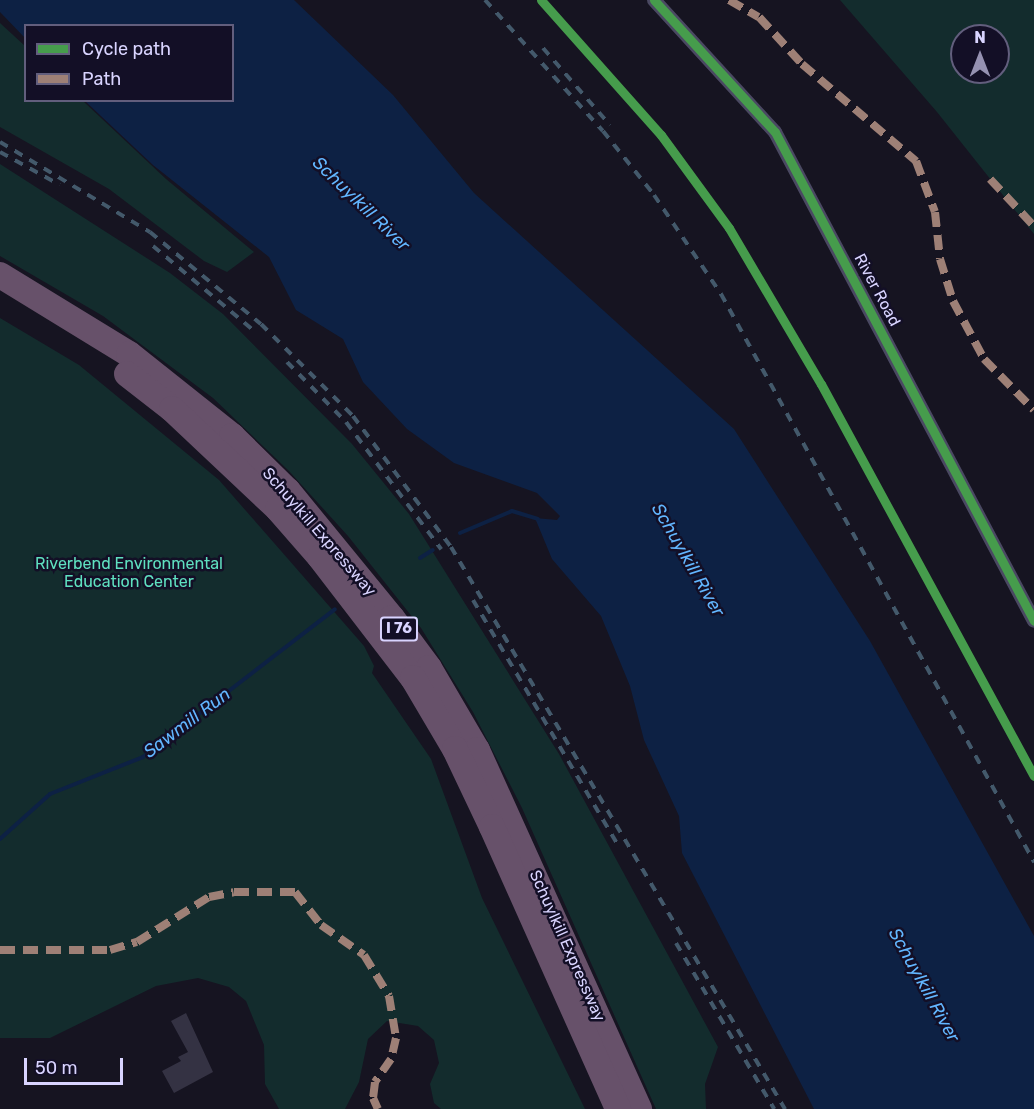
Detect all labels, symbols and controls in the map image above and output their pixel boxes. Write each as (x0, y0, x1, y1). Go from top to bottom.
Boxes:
legend (24, 24, 234, 102)
north arrow (950, 24, 1010, 84)
text: N (974, 28, 986, 47)
text: Cycle path (82, 38, 171, 60)
text: Path (82, 68, 121, 90)
water label: Schuylkill River (308, 152, 414, 256)
street label: River Road (850, 250, 904, 330)
street label: Schuylkill Expressway (258, 464, 380, 600)
water label: Schuylkill River (647, 500, 729, 620)
park label: Riverbend Environmental Education Center (35, 554, 223, 592)
road number: I 76 (380, 617, 418, 641)
water label: Sawmill Run (139, 683, 235, 763)
street label: Schuylkill Expressway (525, 867, 609, 1025)
water label: Schuylkill River (884, 924, 964, 1046)
scale bar (27, 1046, 126, 1084)
text: 50 m (35, 1057, 78, 1079)

